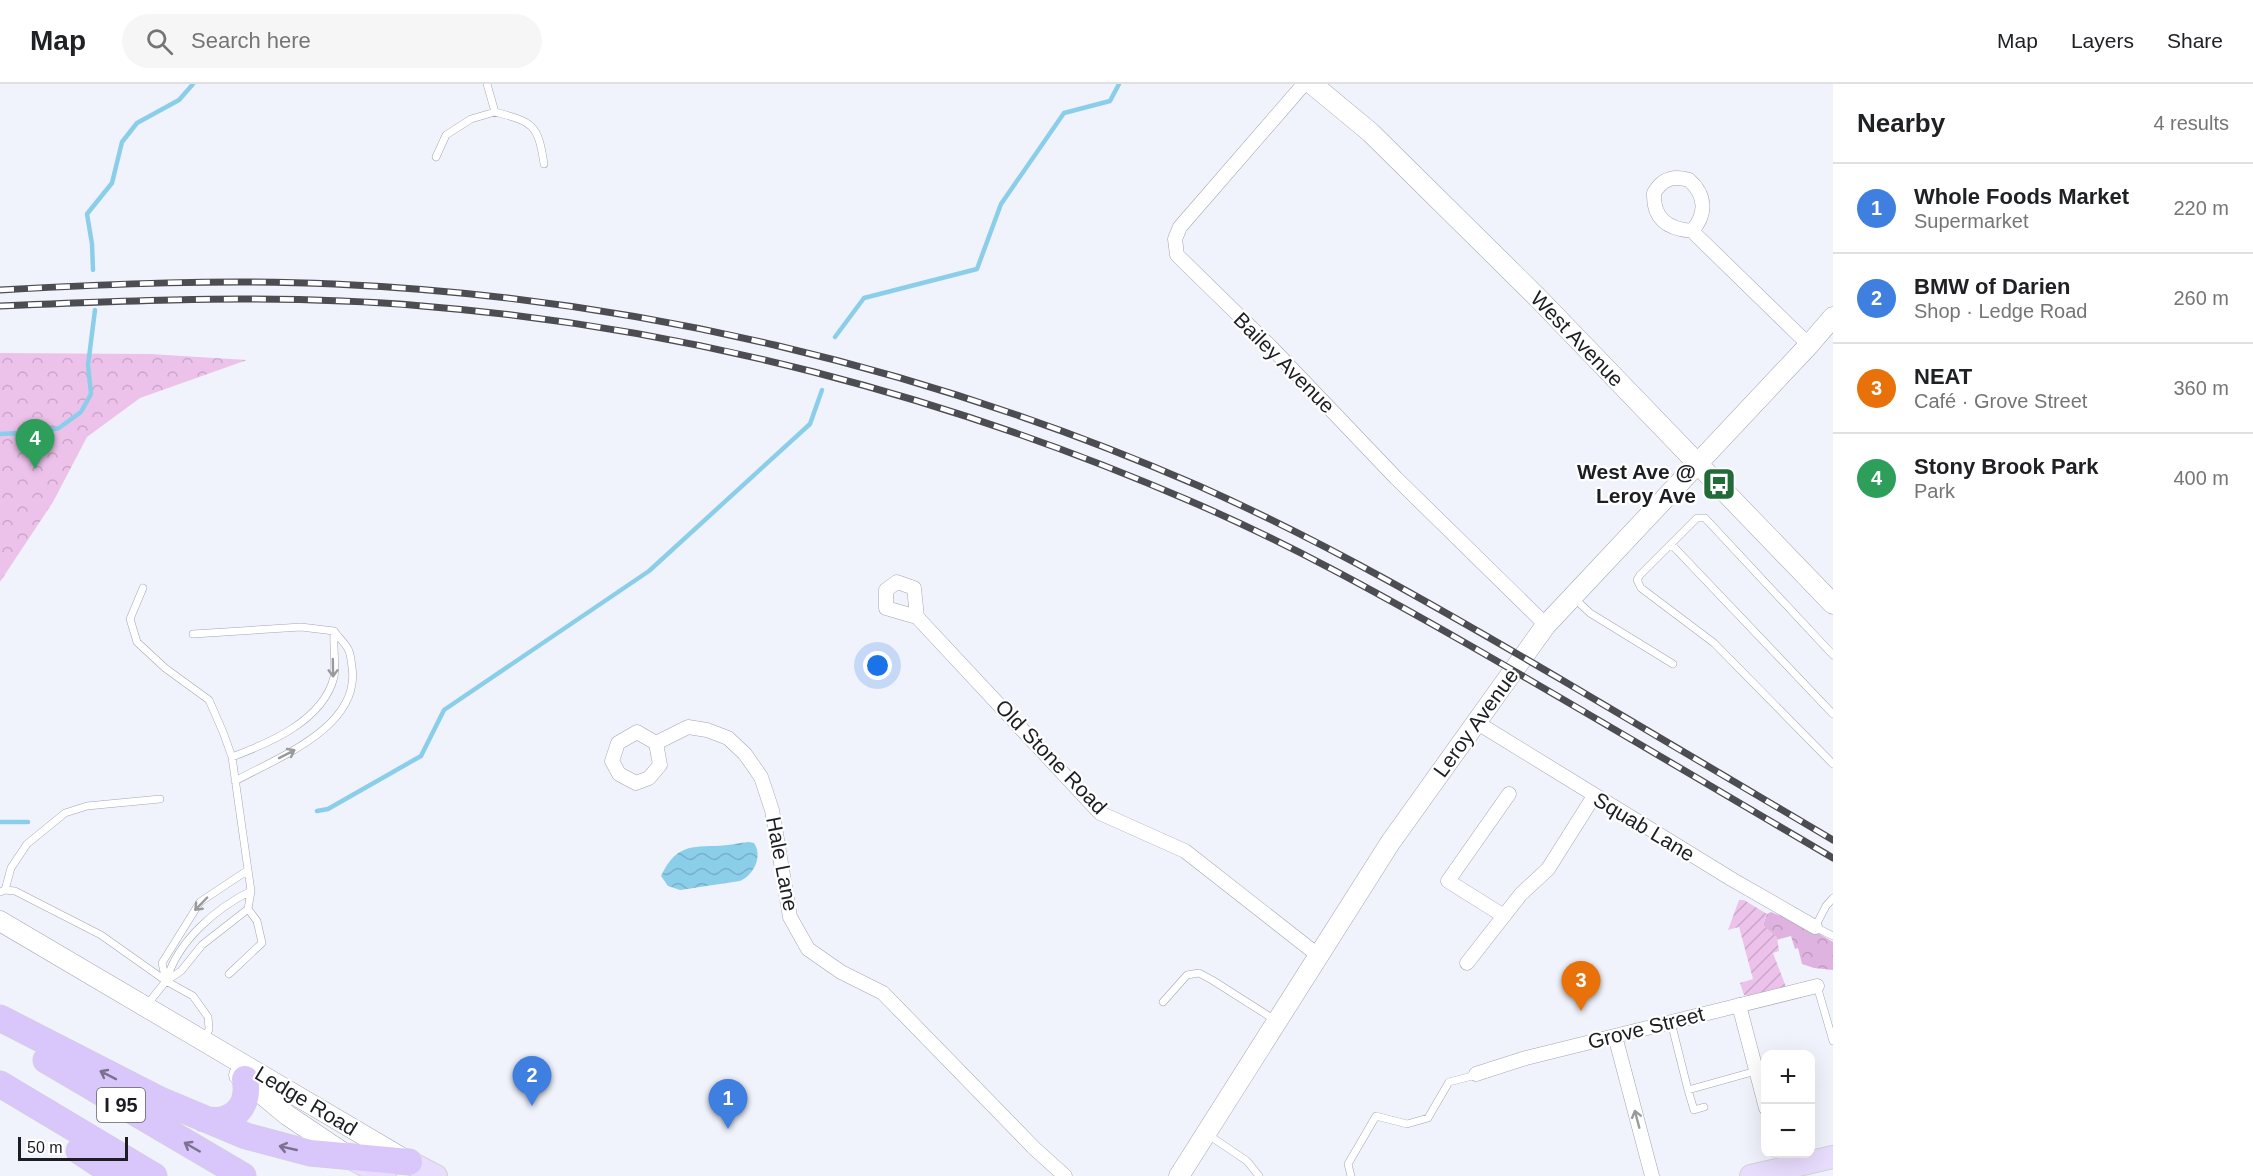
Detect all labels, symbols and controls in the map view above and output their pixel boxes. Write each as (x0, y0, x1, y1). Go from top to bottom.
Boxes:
search box (122, 14, 542, 68)
text: Map (30, 25, 86, 56)
icon: search (143, 25, 176, 58)
text: Search here (191, 28, 311, 53)
text: Map (1997, 29, 2038, 52)
text: Layers (2071, 29, 2134, 52)
text: Share (2167, 29, 2223, 52)
text: Nearby (1857, 108, 1945, 138)
text: 4 results (2153, 112, 2229, 134)
text: Whole Foods Market (1914, 184, 2129, 209)
text: 1 (1871, 197, 1882, 219)
text: 220 m (2173, 197, 2229, 219)
text: Supermarket (1914, 210, 2029, 232)
text: BMW of Darien (1914, 274, 2070, 299)
street label: West Avenue (1526, 286, 1628, 391)
text: 2 (1871, 287, 1882, 309)
text: 260 m (2173, 287, 2229, 309)
text: Shop · Ledge Road (1914, 300, 2087, 322)
street label: Bailey Avenue (1229, 308, 1339, 418)
text: NEAT (1914, 364, 1972, 389)
text: 3 (1871, 377, 1882, 399)
text: 360 m (2173, 377, 2229, 399)
text: Café · Grove Street (1914, 390, 2087, 412)
pin: 4 (15, 420, 54, 469)
text: Stony Brook Park (1914, 454, 2099, 479)
place label: West Ave @ Leroy Ave (1577, 460, 1696, 507)
bus stop icon: West Ave @ Leroy Ave (1701, 466, 1737, 502)
text: 4 (1871, 467, 1882, 489)
text: 400 m (2173, 467, 2229, 489)
text: Park (1914, 480, 1955, 502)
your location (863, 651, 892, 680)
one-way arrow (327, 657, 339, 677)
street label: Leroy Avenue (1429, 664, 1523, 781)
street label: Old Stone Road (991, 695, 1112, 818)
one-way arrow (277, 748, 295, 760)
street label: Squab Lane (1590, 788, 1699, 866)
street label: Hale Lane (762, 815, 803, 913)
one-way arrow (193, 896, 208, 911)
pin: 3 (1562, 962, 1600, 1011)
street label: Grove Street (1585, 1002, 1707, 1053)
map controls (1761, 1050, 1815, 1158)
button: + (1761, 1050, 1815, 1104)
pin: 2 (512, 1056, 552, 1106)
street label: Ledge Road (251, 1061, 361, 1140)
one-way arrow (100, 1068, 118, 1080)
pin: 1 (708, 1080, 748, 1129)
road number: I 95 (97, 1088, 145, 1122)
button: − (1761, 1104, 1815, 1158)
one-way arrow (1631, 1110, 1642, 1129)
scale bar (18, 1134, 128, 1162)
text: 50 m (27, 1139, 63, 1156)
one-way arrow (184, 1141, 201, 1153)
one-way arrow (279, 1142, 299, 1153)

